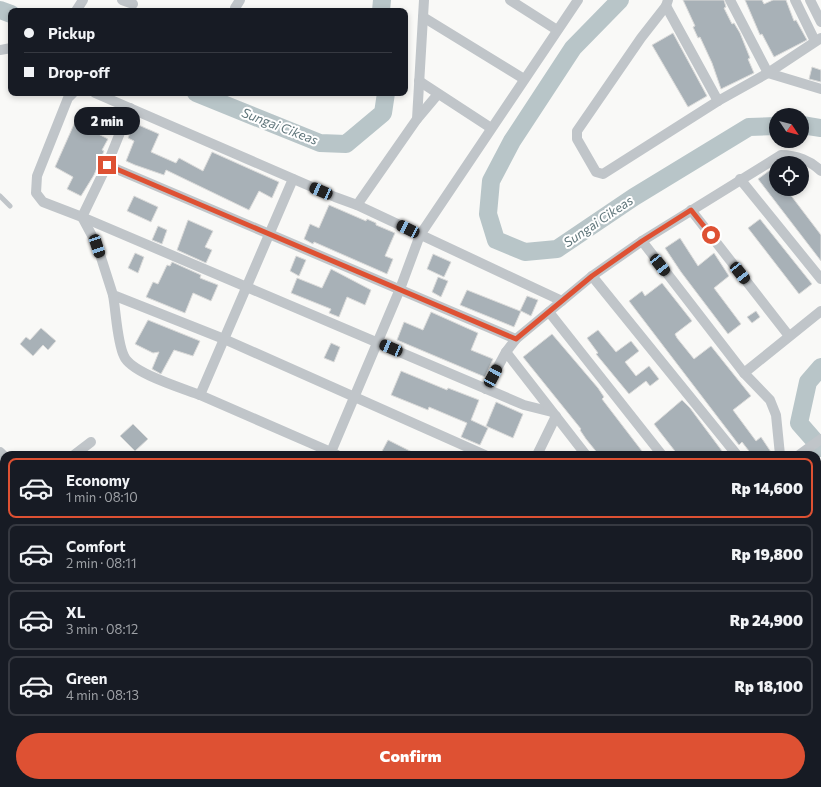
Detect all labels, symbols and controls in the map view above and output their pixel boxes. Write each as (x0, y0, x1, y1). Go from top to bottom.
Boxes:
text: Pickup (48, 24, 95, 42)
text: Drop-off (48, 63, 110, 81)
water label: Sungai Cikeas (240, 104, 321, 148)
callout: 2 min (74, 107, 140, 135)
north arrow (769, 108, 809, 148)
map controls (769, 108, 809, 196)
text: 2 min (91, 113, 123, 129)
route end (98, 156, 116, 174)
button: locate (769, 156, 809, 196)
car (308, 181, 334, 201)
water label: Sungai Cikeas (560, 192, 636, 250)
car (395, 218, 421, 240)
route start (702, 226, 720, 244)
car (88, 233, 106, 259)
car (648, 252, 672, 278)
car (728, 260, 752, 286)
car (378, 338, 404, 358)
car (482, 363, 504, 389)
icon: car (18, 470, 54, 506)
text: Economy (66, 471, 130, 489)
text: Rp 14,600 (731, 479, 803, 497)
text: 1 min · 08:10 (66, 489, 138, 505)
icon: car (18, 536, 54, 572)
text: Comfort (66, 537, 126, 555)
text: Rp 19,800 (731, 545, 803, 563)
text: 2 min · 08:11 (66, 555, 136, 571)
icon: car (18, 602, 54, 638)
text: XL (66, 603, 85, 621)
text: Rp 24,900 (730, 611, 803, 629)
text: 3 min · 08:12 (66, 621, 138, 637)
icon: car (18, 668, 54, 704)
text: Green (66, 669, 107, 687)
text: Rp 18,100 (735, 677, 803, 695)
text: 4 min · 08:13 (66, 687, 139, 703)
button: Confirm (16, 733, 805, 779)

